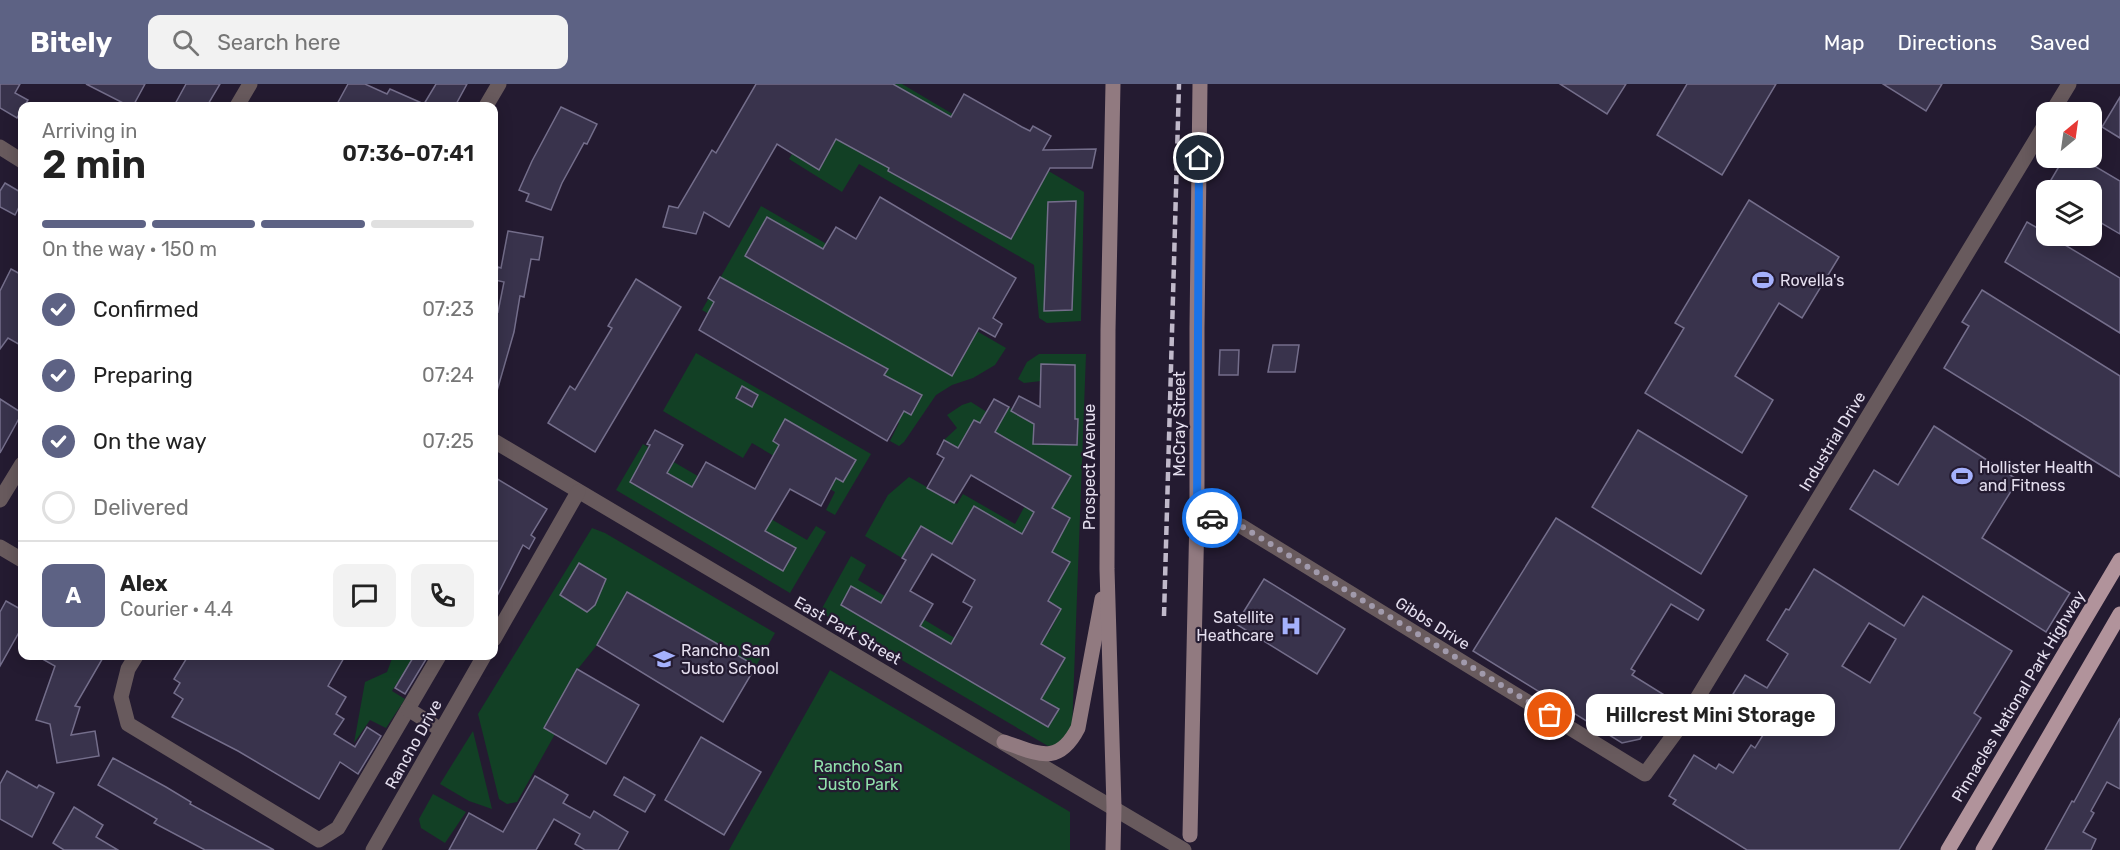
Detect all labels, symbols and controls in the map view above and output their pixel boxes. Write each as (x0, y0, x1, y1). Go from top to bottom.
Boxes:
search box (148, 15, 568, 69)
text: Bitely (30, 26, 112, 59)
icon: search (169, 26, 202, 59)
text: Search here (217, 29, 341, 56)
text: Map (1824, 30, 1865, 55)
text: Directions (1898, 30, 1997, 55)
text: Saved (2030, 30, 2090, 55)
north arrow (2036, 102, 2102, 168)
map controls (2036, 102, 2102, 246)
text: Arriving in (42, 119, 137, 143)
pin (1173, 132, 1224, 183)
text: 07:36–07:41 (342, 140, 474, 167)
icon: home (1182, 141, 1215, 174)
text: 2 min (42, 142, 146, 188)
button: layers (2036, 180, 2102, 246)
text: On the way · 150 m (42, 237, 217, 261)
sports icon: Rovella's (1751, 268, 1775, 292)
place label: Rovella's (1780, 271, 1844, 290)
icon: check (42, 293, 75, 326)
text: Confirmed (93, 296, 199, 323)
text: 07:23 (422, 297, 474, 321)
icon: check (42, 359, 75, 392)
text: Preparing (93, 362, 193, 389)
text: 07:24 (422, 363, 474, 387)
street label: McCray Street (1170, 371, 1189, 477)
street label: Industrial Drive (1795, 388, 1870, 494)
street label: Prospect Avenue (1080, 404, 1099, 530)
icon: check (42, 425, 75, 458)
text: On the way (93, 428, 207, 455)
text: 07:25 (422, 429, 474, 453)
place label: Hollister Health and Fitness (1979, 458, 2093, 495)
sports icon: Hollister Health and Fitness (1950, 464, 1974, 488)
courier (1182, 488, 1242, 548)
text: Delivered (93, 494, 189, 521)
icon: car (1196, 502, 1229, 535)
button: chat (333, 564, 396, 627)
button: phone (411, 564, 474, 627)
text: Alex (120, 570, 168, 597)
text: A (66, 582, 81, 609)
street label: Pinnacles National Park Highway (1948, 587, 2089, 805)
street label: East Park Street (791, 592, 905, 669)
street label: Gibbs Drive (1392, 593, 1474, 654)
text: Courier · 4.4 (120, 597, 233, 621)
place label: Satellite Heathcare (1196, 608, 1274, 645)
hospital icon: Satellite Heathcare (1279, 614, 1303, 638)
place label: Rancho San Justo School (681, 641, 779, 678)
school or university icon: Rancho San Justo School (652, 647, 676, 671)
pin (1524, 689, 1575, 740)
callout: Hillcrest Mini Storage (1586, 694, 1835, 736)
street label: Rancho Drive (381, 696, 446, 792)
icon: bag (1533, 698, 1566, 731)
text: Hillcrest Mini Storage (1605, 703, 1816, 727)
park label: Rancho San Justo Park (813, 757, 903, 794)

